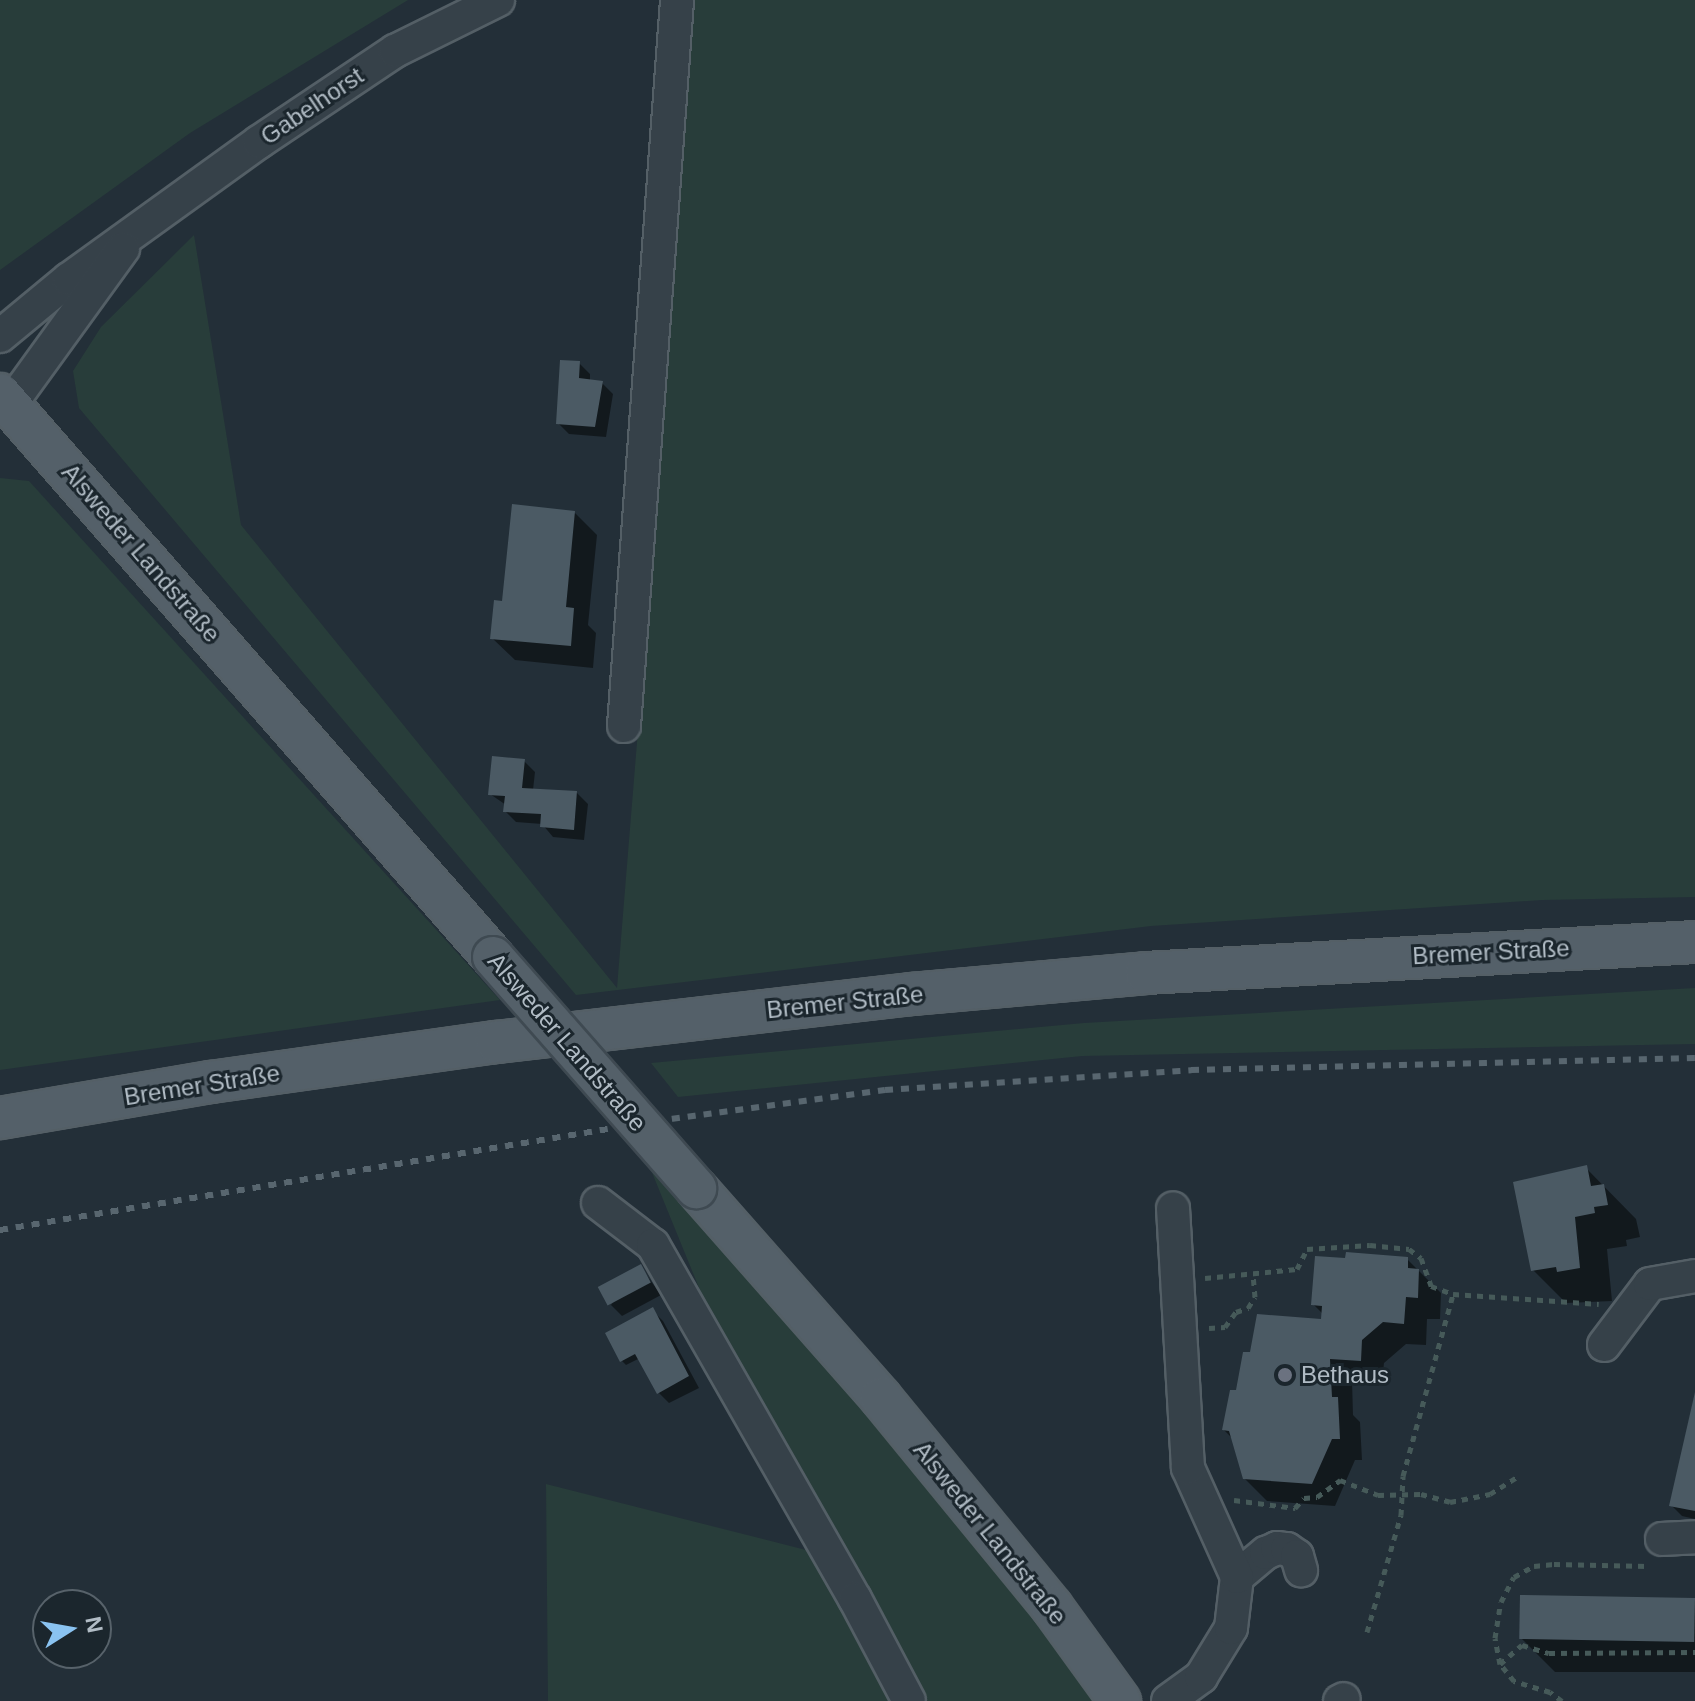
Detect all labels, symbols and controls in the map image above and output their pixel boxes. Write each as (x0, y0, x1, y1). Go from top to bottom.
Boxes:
street label: Gabelhorst (255, 61, 369, 151)
street label: Alsweder Landstraße (56, 458, 226, 648)
street label: Bremer Straße (1412, 934, 1570, 970)
street label: Alsweder Landstraße (482, 947, 652, 1137)
street label: Bremer Straße (765, 979, 925, 1025)
street label: Bremer Straße (122, 1058, 282, 1112)
place label: Bethaus (1301, 1361, 1389, 1389)
marker: Bethaus (1276, 1366, 1294, 1384)
street label: Alsweder Landstraße (907, 1436, 1073, 1630)
north arrow (32, 1589, 112, 1669)
text: N (80, 1615, 108, 1635)

